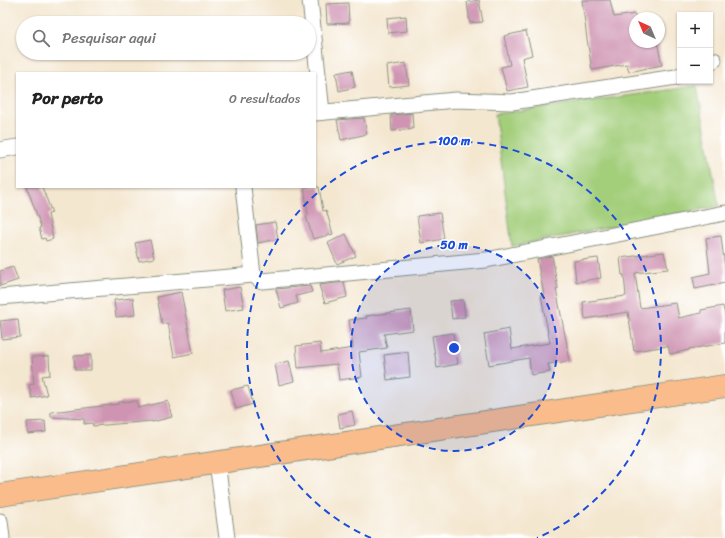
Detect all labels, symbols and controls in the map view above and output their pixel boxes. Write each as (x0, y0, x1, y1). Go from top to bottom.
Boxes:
north arrow (629, 12, 665, 48)
map controls (677, 12, 713, 84)
button: + (677, 12, 713, 48)
search box (16, 16, 316, 60)
text: Pesquisar aqui (62, 25, 156, 51)
icon: search (30, 27, 52, 49)
button: − (677, 48, 713, 84)
text: Por perto (32, 83, 103, 113)
text: 0 resultados (229, 87, 300, 110)
text: 100 m (438, 130, 471, 152)
text: 50 m (440, 234, 468, 256)
centre of rings (447, 341, 461, 355)

